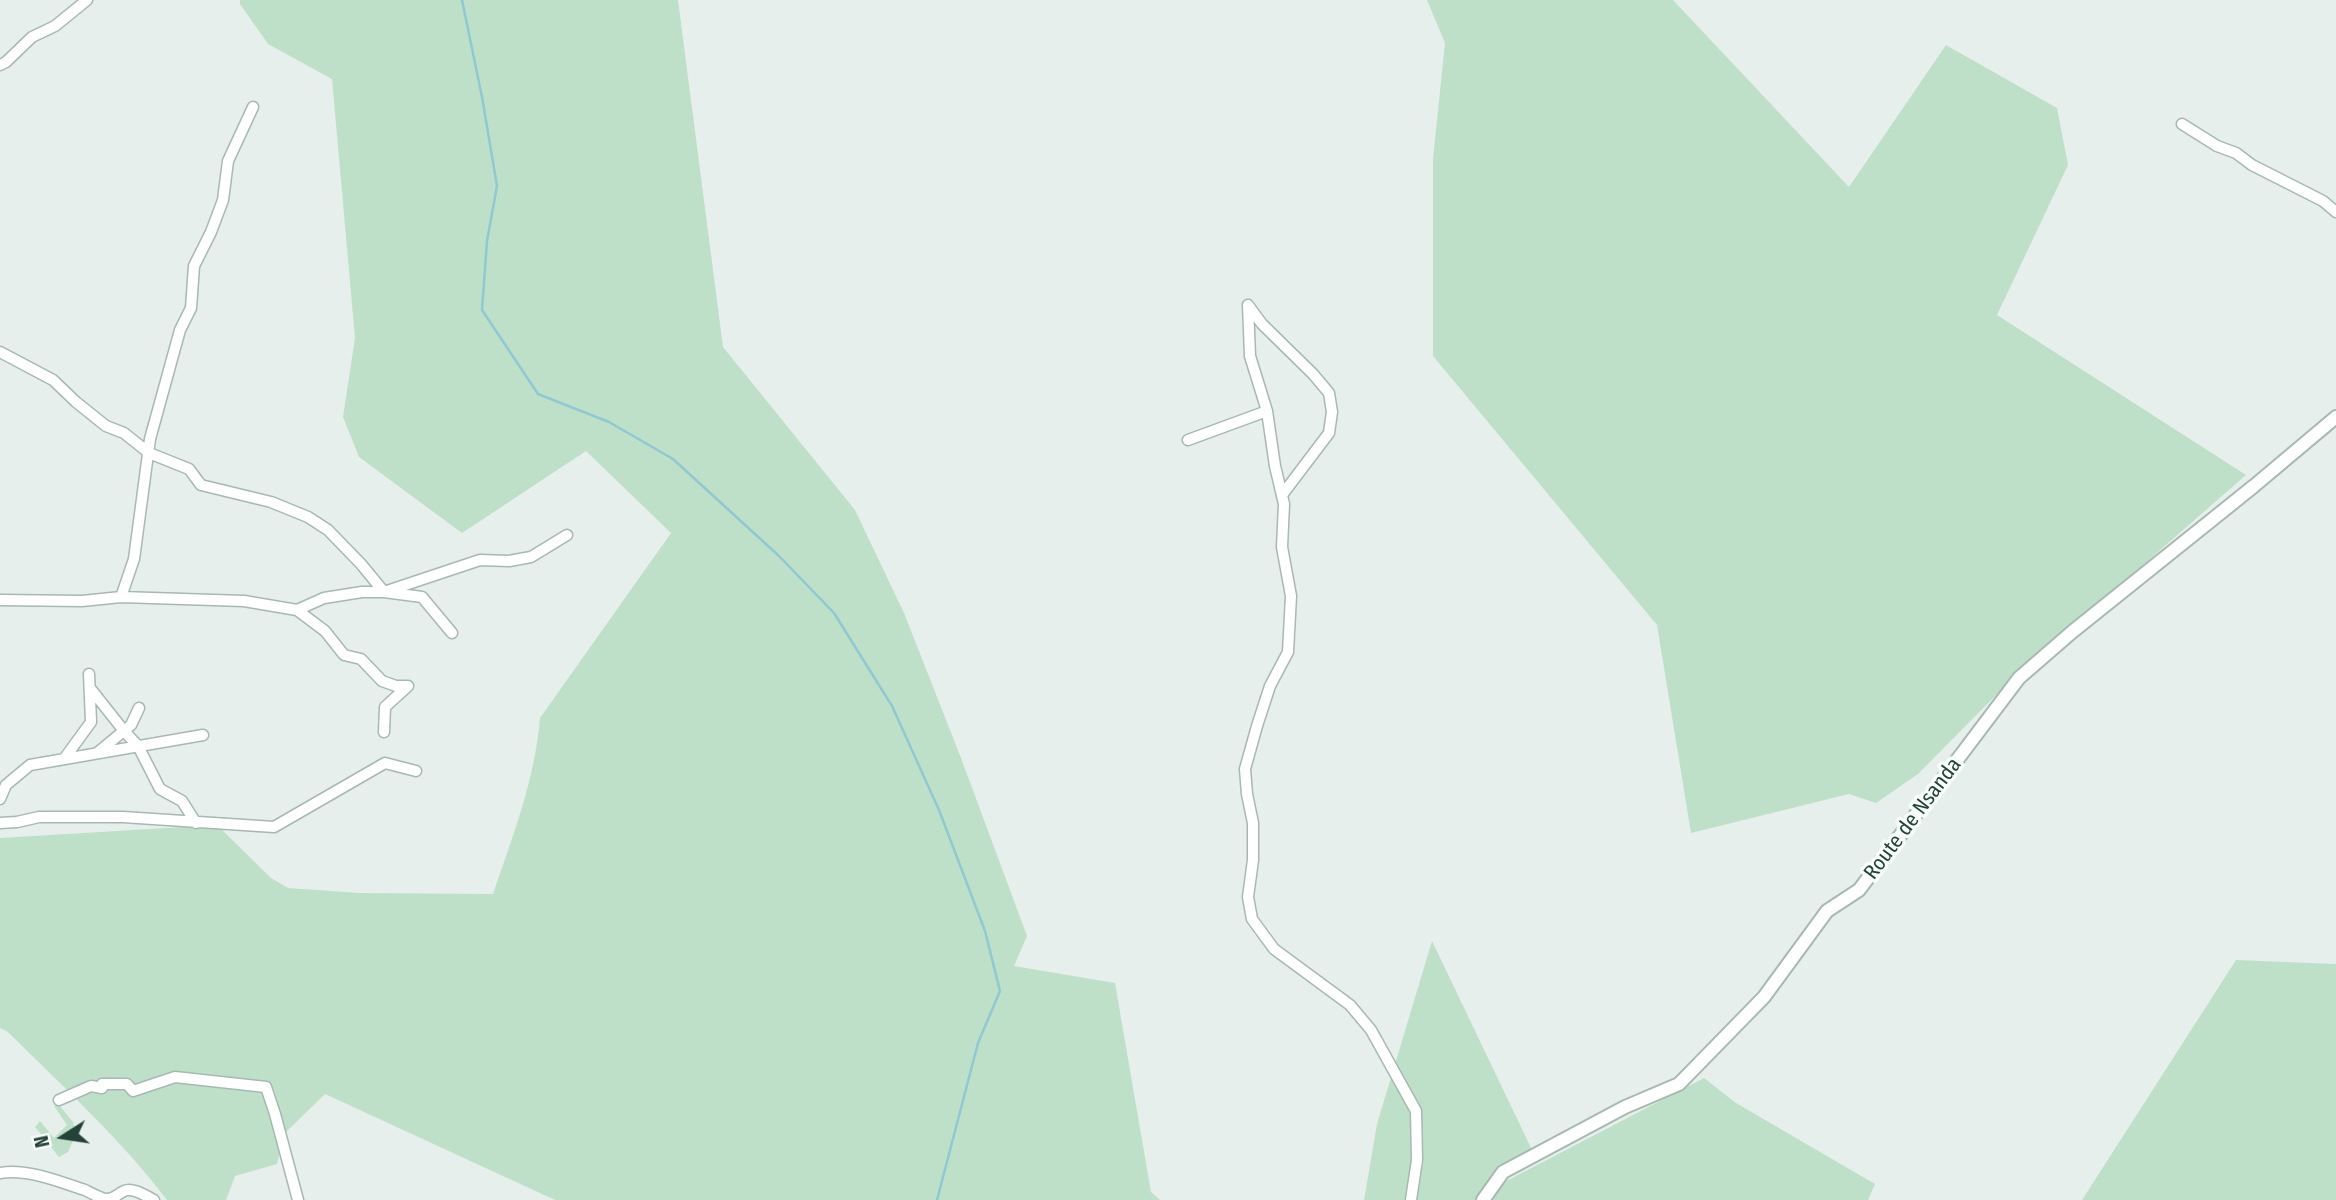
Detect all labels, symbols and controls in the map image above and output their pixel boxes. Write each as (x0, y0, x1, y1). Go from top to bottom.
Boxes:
street label: Route de Nsanda (1859, 753, 1967, 885)
north arrow (28, 1102, 98, 1172)
text: N (30, 1134, 54, 1149)

